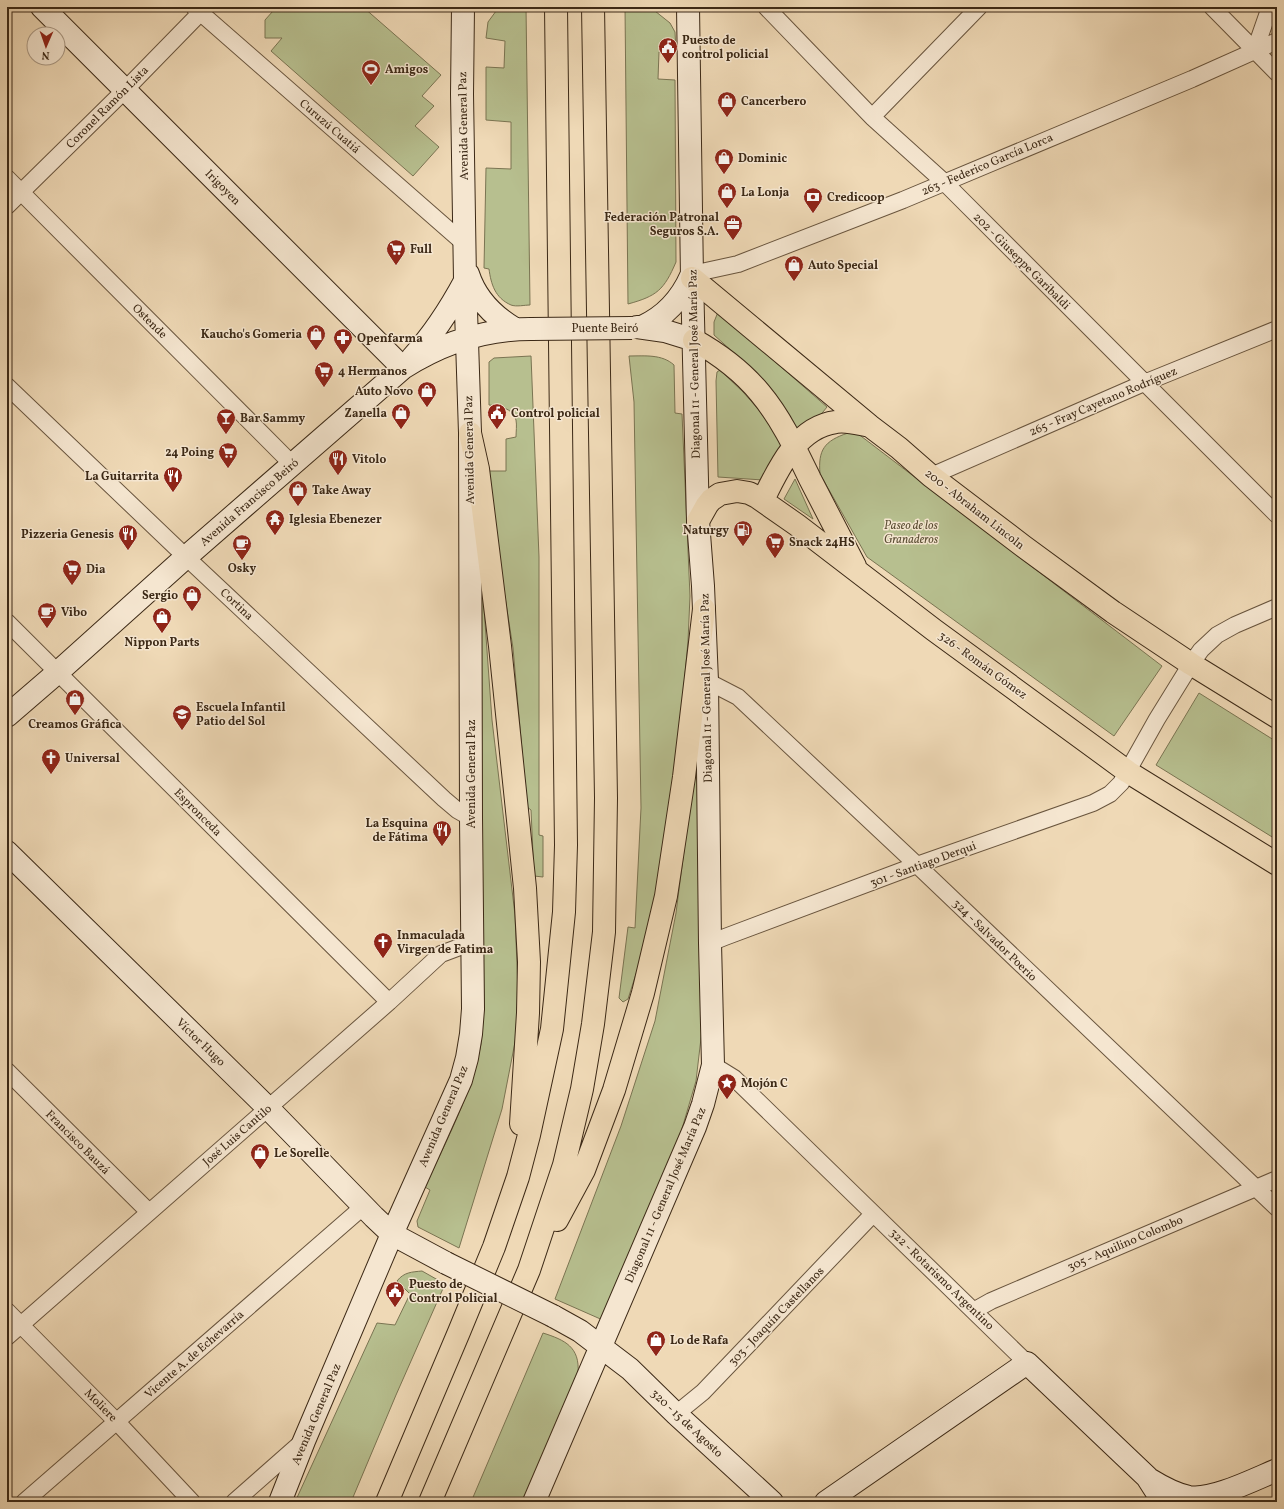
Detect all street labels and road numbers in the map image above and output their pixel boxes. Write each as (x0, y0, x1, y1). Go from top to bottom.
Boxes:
street label: Coronel Ramón Lista (63, 63, 153, 153)
street label: Avenida General Paz (455, 71, 473, 181)
street label: Curuzú Cuatiá (295, 96, 363, 158)
street label: 263 - Federico García Lorca (919, 130, 1056, 200)
street label: Irigoyen (201, 166, 244, 209)
street label: 202 - Giuseppe Garibaldi (969, 210, 1074, 314)
street label: Diagonal 11 - General José María Paz (685, 269, 705, 459)
street label: Ostende (128, 301, 170, 343)
street label: Puente Beiró (572, 321, 638, 337)
street label: 265 - Fray Cayetano Rodríguez (1027, 363, 1180, 440)
street label: Avenida General Paz (461, 395, 479, 505)
street label: Avenida Francisco Beiró (197, 455, 303, 550)
street label: 200 - Abraham Lincoln (921, 466, 1028, 554)
street label: Cortina (216, 585, 256, 624)
street label: Diagonal 11 - General José María Paz (697, 593, 717, 783)
street label: 326 - Román Gómez (935, 628, 1030, 703)
street label: Avenida General Paz (464, 720, 480, 828)
street label: Espronceda (170, 785, 225, 840)
street label: 301 - Santiago Derqui (868, 838, 979, 892)
street label: 324 - Salvador Poerio (949, 896, 1040, 985)
street label: Víctor Hugo (172, 1015, 228, 1070)
street label: Avenida General Paz (415, 1063, 473, 1170)
street label: José Luis Cantilo (200, 1101, 276, 1170)
street label: Diagonal 11 - General José María Paz (622, 1105, 710, 1286)
street label: Francisco Bauzá (42, 1107, 113, 1178)
street label: 305 - Aquilino Colombo (1065, 1212, 1186, 1276)
street label: 322 - Rotarismo Argentino (885, 1225, 997, 1334)
street label: 303 - Joaquín Castellanos (725, 1264, 828, 1370)
street label: Vicente A. de Echevarría (141, 1307, 248, 1402)
street label: Avenida General Paz (288, 1361, 346, 1468)
street label: Moliere (80, 1386, 121, 1426)
street label: 320 - 15 de Agosto (647, 1386, 726, 1461)

